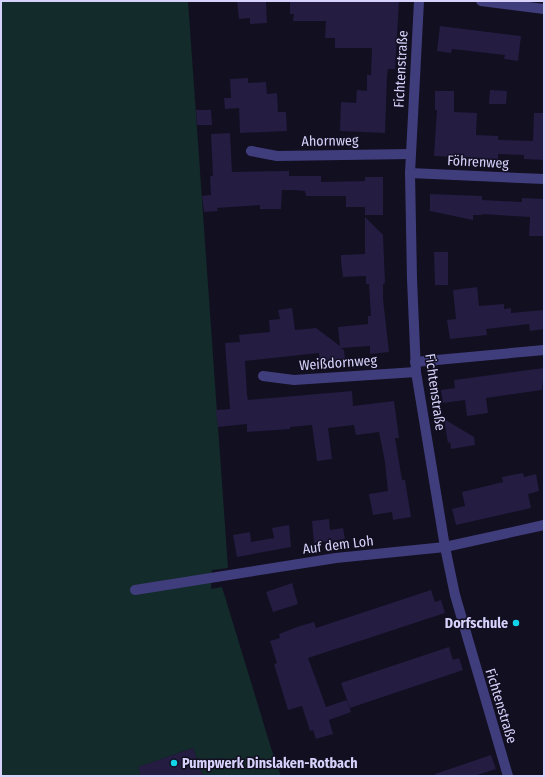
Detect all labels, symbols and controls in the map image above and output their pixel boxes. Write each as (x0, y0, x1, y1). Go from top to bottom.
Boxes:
street label: Fichtenstraße (390, 30, 412, 108)
street label: Ahornweg (301, 132, 359, 150)
street label: Föhrenweg (447, 152, 510, 172)
street label: Weißdornweg (298, 352, 378, 374)
street label: Fichtenstraße (421, 352, 449, 432)
street label: Auf dem Loh (302, 532, 374, 558)
place label: Dorfschule (445, 615, 508, 632)
marker: Dorfschule (511, 618, 521, 628)
street label: Fichtenstraße (482, 666, 520, 746)
place label: Pumpwerk Dinslaken-Rotbach (182, 755, 357, 772)
marker: Pumpwerk Dinslaken-Rotbach (169, 758, 179, 768)

